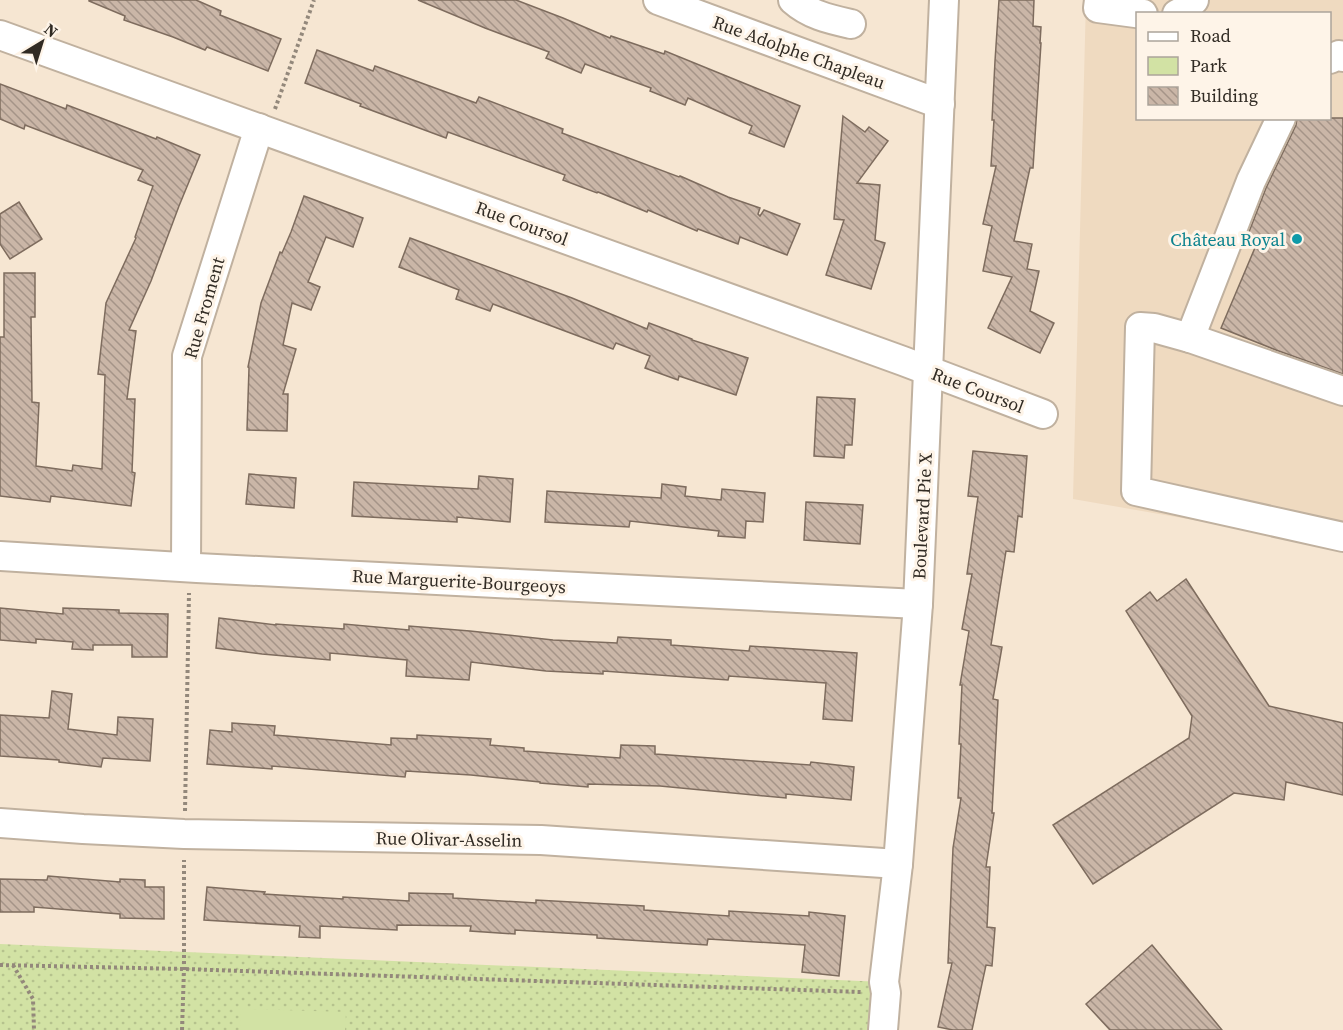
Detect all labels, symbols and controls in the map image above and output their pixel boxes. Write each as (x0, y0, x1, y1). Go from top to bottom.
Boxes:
street label: Rue Adolphe Chapleau (709, 9, 889, 95)
north arrow (12, 12, 72, 72)
legend (1136, 12, 1331, 120)
text: N (40, 18, 63, 43)
text: Road (1190, 23, 1231, 48)
text: Park (1190, 53, 1227, 78)
text: Building (1190, 83, 1258, 108)
street label: Rue Coursol (472, 195, 572, 251)
place label: Château Royal (1170, 227, 1285, 252)
marker: Château Royal (1290, 232, 1304, 246)
street label: Rue Froment (178, 254, 230, 362)
street label: Rue Coursol (928, 361, 1028, 419)
street label: Boulevard Pie X (906, 452, 938, 580)
street label: Rue Marguerite-Bourgeoys (351, 563, 567, 599)
street label: Rue Olivar-Asselin (375, 825, 523, 853)

